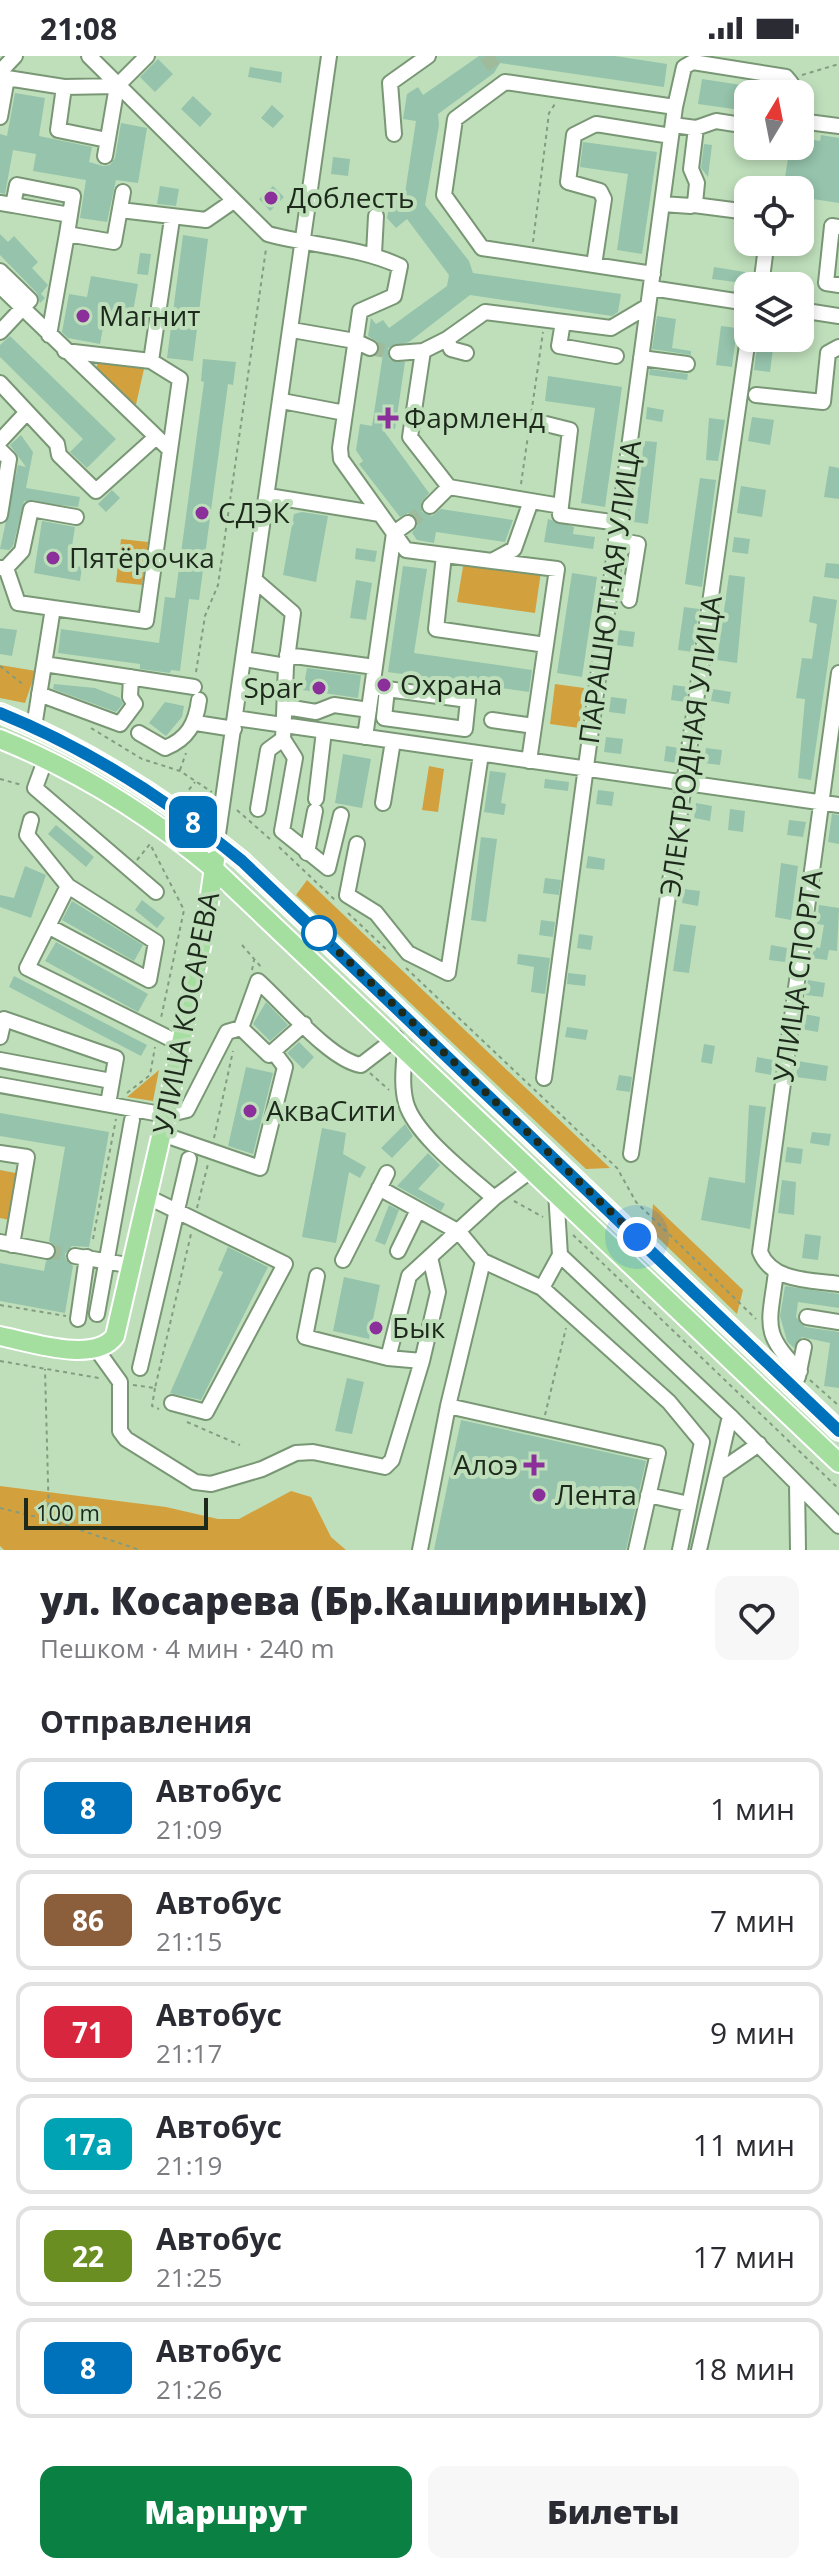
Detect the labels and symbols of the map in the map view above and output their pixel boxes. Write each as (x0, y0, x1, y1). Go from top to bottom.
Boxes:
north arrow (734, 80, 814, 160)
place label: Доблесть (287, 178, 415, 216)
marker: Доблесть (262, 189, 280, 207)
place label: Магнит (99, 296, 201, 334)
marker: Магнит (74, 307, 92, 325)
place label: Фармленд (404, 398, 545, 436)
marker: Фармленд (379, 409, 397, 427)
street label: ПАРАШЮТНАЯ УЛИЦА (569, 437, 649, 746)
place label: СДЭК (218, 493, 290, 531)
marker: СДЭК (193, 504, 211, 522)
place label: Пятёрочка (69, 538, 215, 576)
marker: Пятёрочка (44, 549, 62, 567)
street label: ЭЛЕКТРОДНАЯ УЛИЦА (650, 593, 730, 899)
place label: Охрана (400, 665, 502, 703)
place label: Spar (244, 668, 304, 706)
marker: Охрана (375, 676, 393, 694)
marker: Spar (310, 679, 328, 697)
line badge: 8 (167, 796, 219, 848)
street label: УЛИЦА СПОРТА (763, 867, 831, 1084)
street label: УЛИЦА КОСАРЕВА (143, 888, 227, 1137)
unlabelled marker (302, 916, 336, 950)
place label: АкваСити (266, 1091, 396, 1129)
marker: АкваСити (241, 1102, 259, 1120)
your location (617, 1217, 657, 1257)
place label: Бык (392, 1308, 446, 1346)
marker: Бык (367, 1319, 385, 1337)
place label: Алоэ (454, 1445, 518, 1483)
marker: Алоэ (525, 1456, 543, 1474)
place label: Лента (555, 1475, 637, 1513)
marker: Лента (530, 1486, 548, 1504)
scale bar (24, 1494, 208, 1530)

